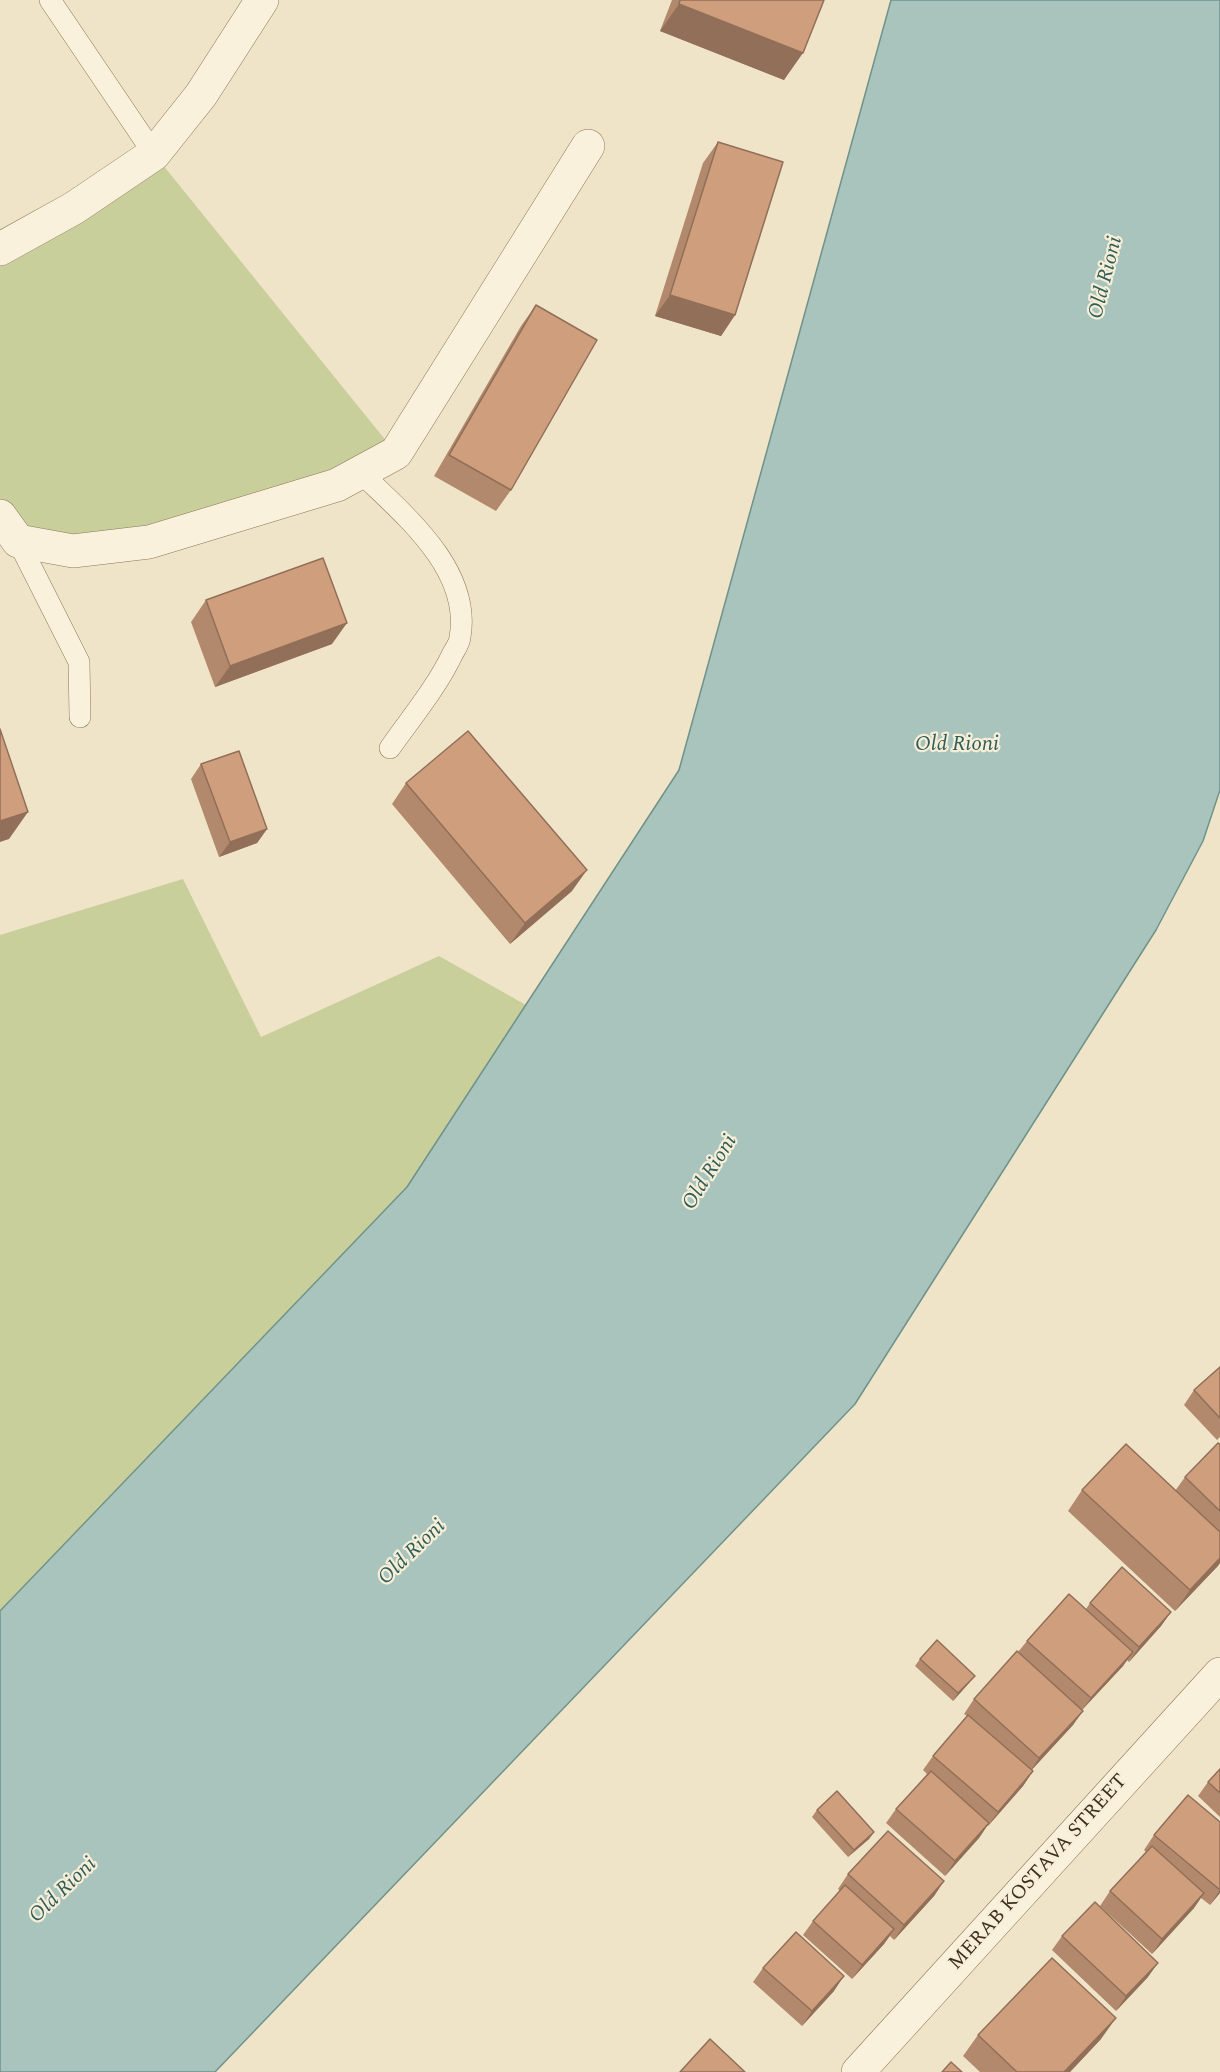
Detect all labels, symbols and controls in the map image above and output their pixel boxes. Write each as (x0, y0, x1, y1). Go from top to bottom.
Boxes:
water label: Old Rioni (1085, 234, 1129, 322)
water label: Old Rioni (915, 733, 999, 759)
water label: Old Rioni (678, 1131, 744, 1215)
water label: Old Rioni (374, 1515, 452, 1591)
street label: MERAB KOSTAVA STREET (945, 1770, 1133, 1976)
water label: Old Rioni (25, 1853, 103, 1929)

